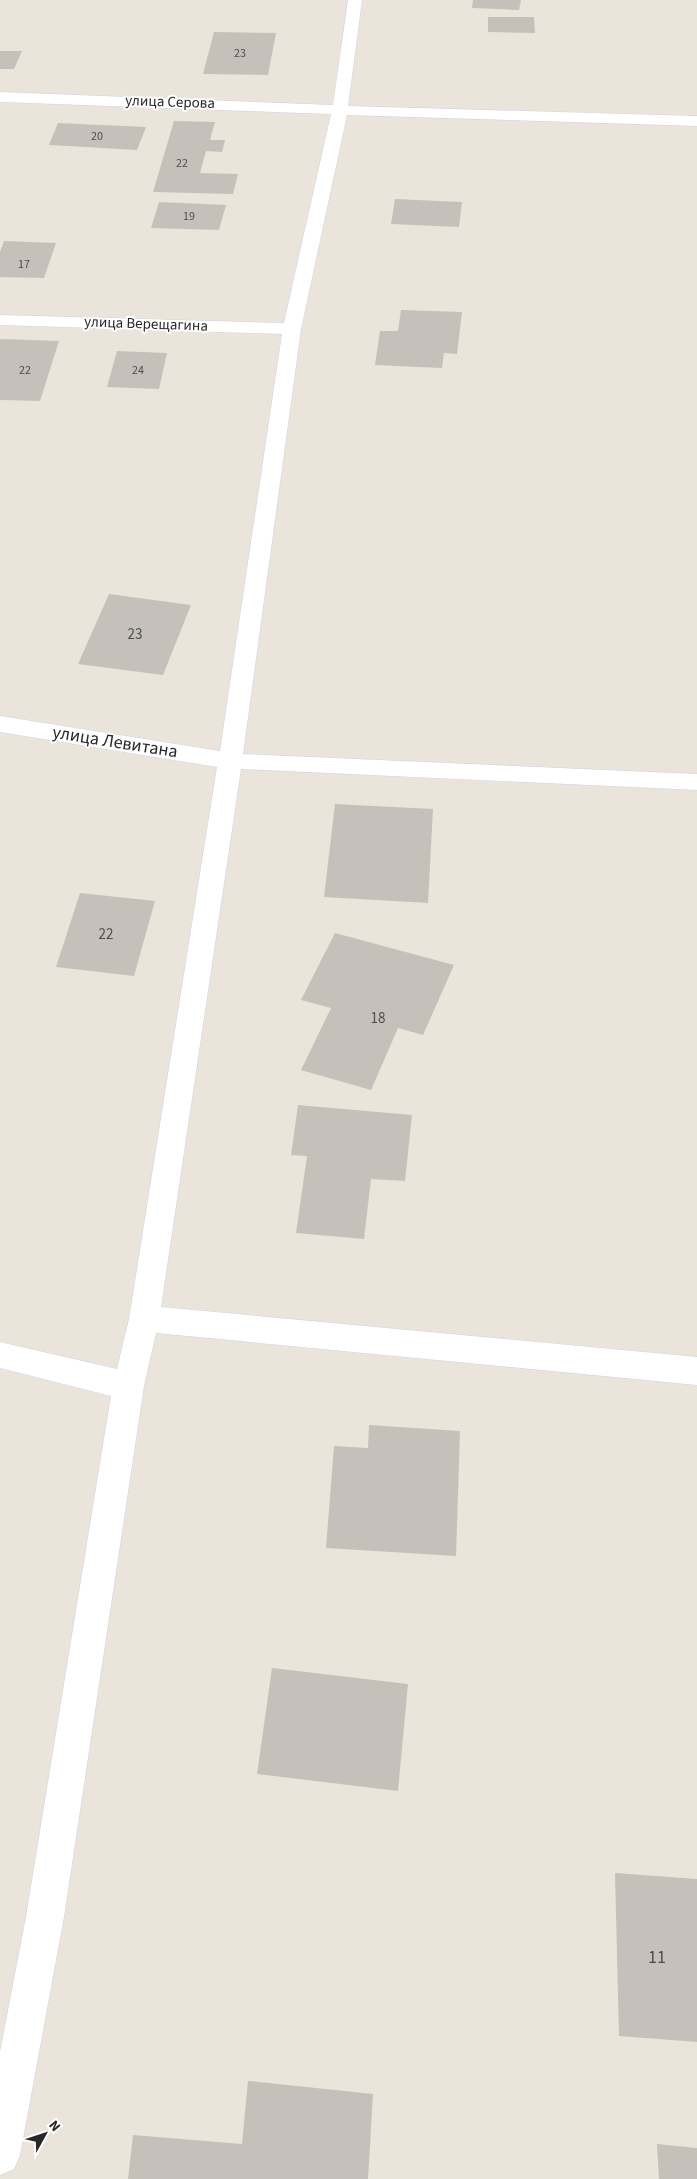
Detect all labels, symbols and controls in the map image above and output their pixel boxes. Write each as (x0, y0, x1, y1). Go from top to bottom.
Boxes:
house number: 23 (234, 45, 246, 62)
street label: улица Серова (125, 90, 215, 114)
house number: 20 (91, 128, 103, 145)
house number: 22 (176, 155, 188, 172)
house number: 19 (183, 208, 195, 225)
house number: 17 (18, 256, 30, 273)
street label: улица Верещагина (84, 311, 208, 337)
house number: 22 (19, 362, 31, 379)
house number: 24 (132, 362, 144, 379)
house number: 23 (128, 624, 142, 645)
street label: улица Левитана (51, 720, 179, 764)
house number: 22 (99, 924, 113, 945)
house number: 18 (371, 1008, 385, 1029)
house number: 11 (648, 1945, 666, 1970)
north arrow (20, 2109, 70, 2159)
text: N (44, 2116, 65, 2136)

